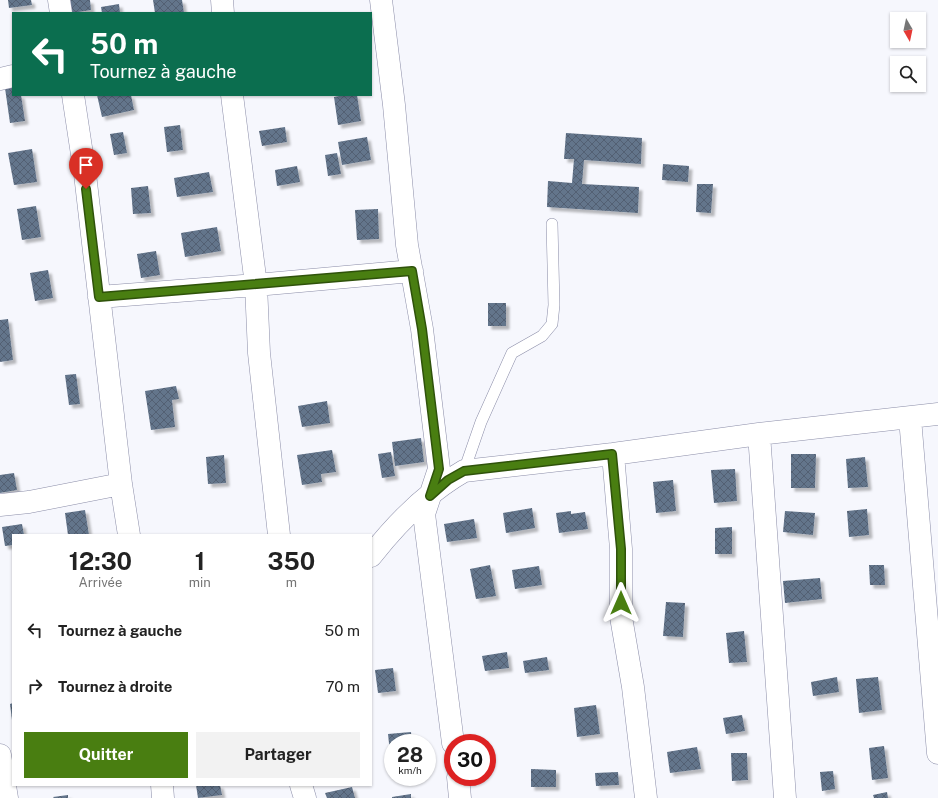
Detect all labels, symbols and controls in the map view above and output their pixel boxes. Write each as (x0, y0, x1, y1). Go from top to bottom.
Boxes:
north arrow (890, 12, 926, 48)
map controls (890, 12, 926, 92)
text: 50 m (90, 27, 158, 60)
icon: left (24, 28, 76, 80)
button: search (890, 56, 926, 92)
text: Tournez à gauche (90, 61, 237, 82)
pin (69, 148, 103, 189)
icon: arrive (75, 154, 97, 176)
text: 12:30 (69, 547, 132, 575)
text: 1 (195, 547, 205, 575)
text: 350 (268, 547, 315, 575)
text: Arrivée (79, 575, 122, 590)
text: min (189, 575, 211, 590)
text: m (286, 575, 297, 590)
position arrow (600, 582, 642, 624)
icon: left (24, 619, 46, 641)
text: Tournez à gauche (58, 622, 182, 639)
text: 50 m (325, 622, 360, 639)
icon: right (24, 675, 46, 697)
text: Tournez à droite (58, 678, 172, 695)
text: 70 m (325, 678, 360, 695)
button: Quitter (24, 732, 188, 778)
button: Partager (196, 732, 360, 778)
speed limit sign: 30 (444, 734, 496, 786)
text: 28 (397, 743, 423, 767)
text: km/h (398, 764, 422, 776)

